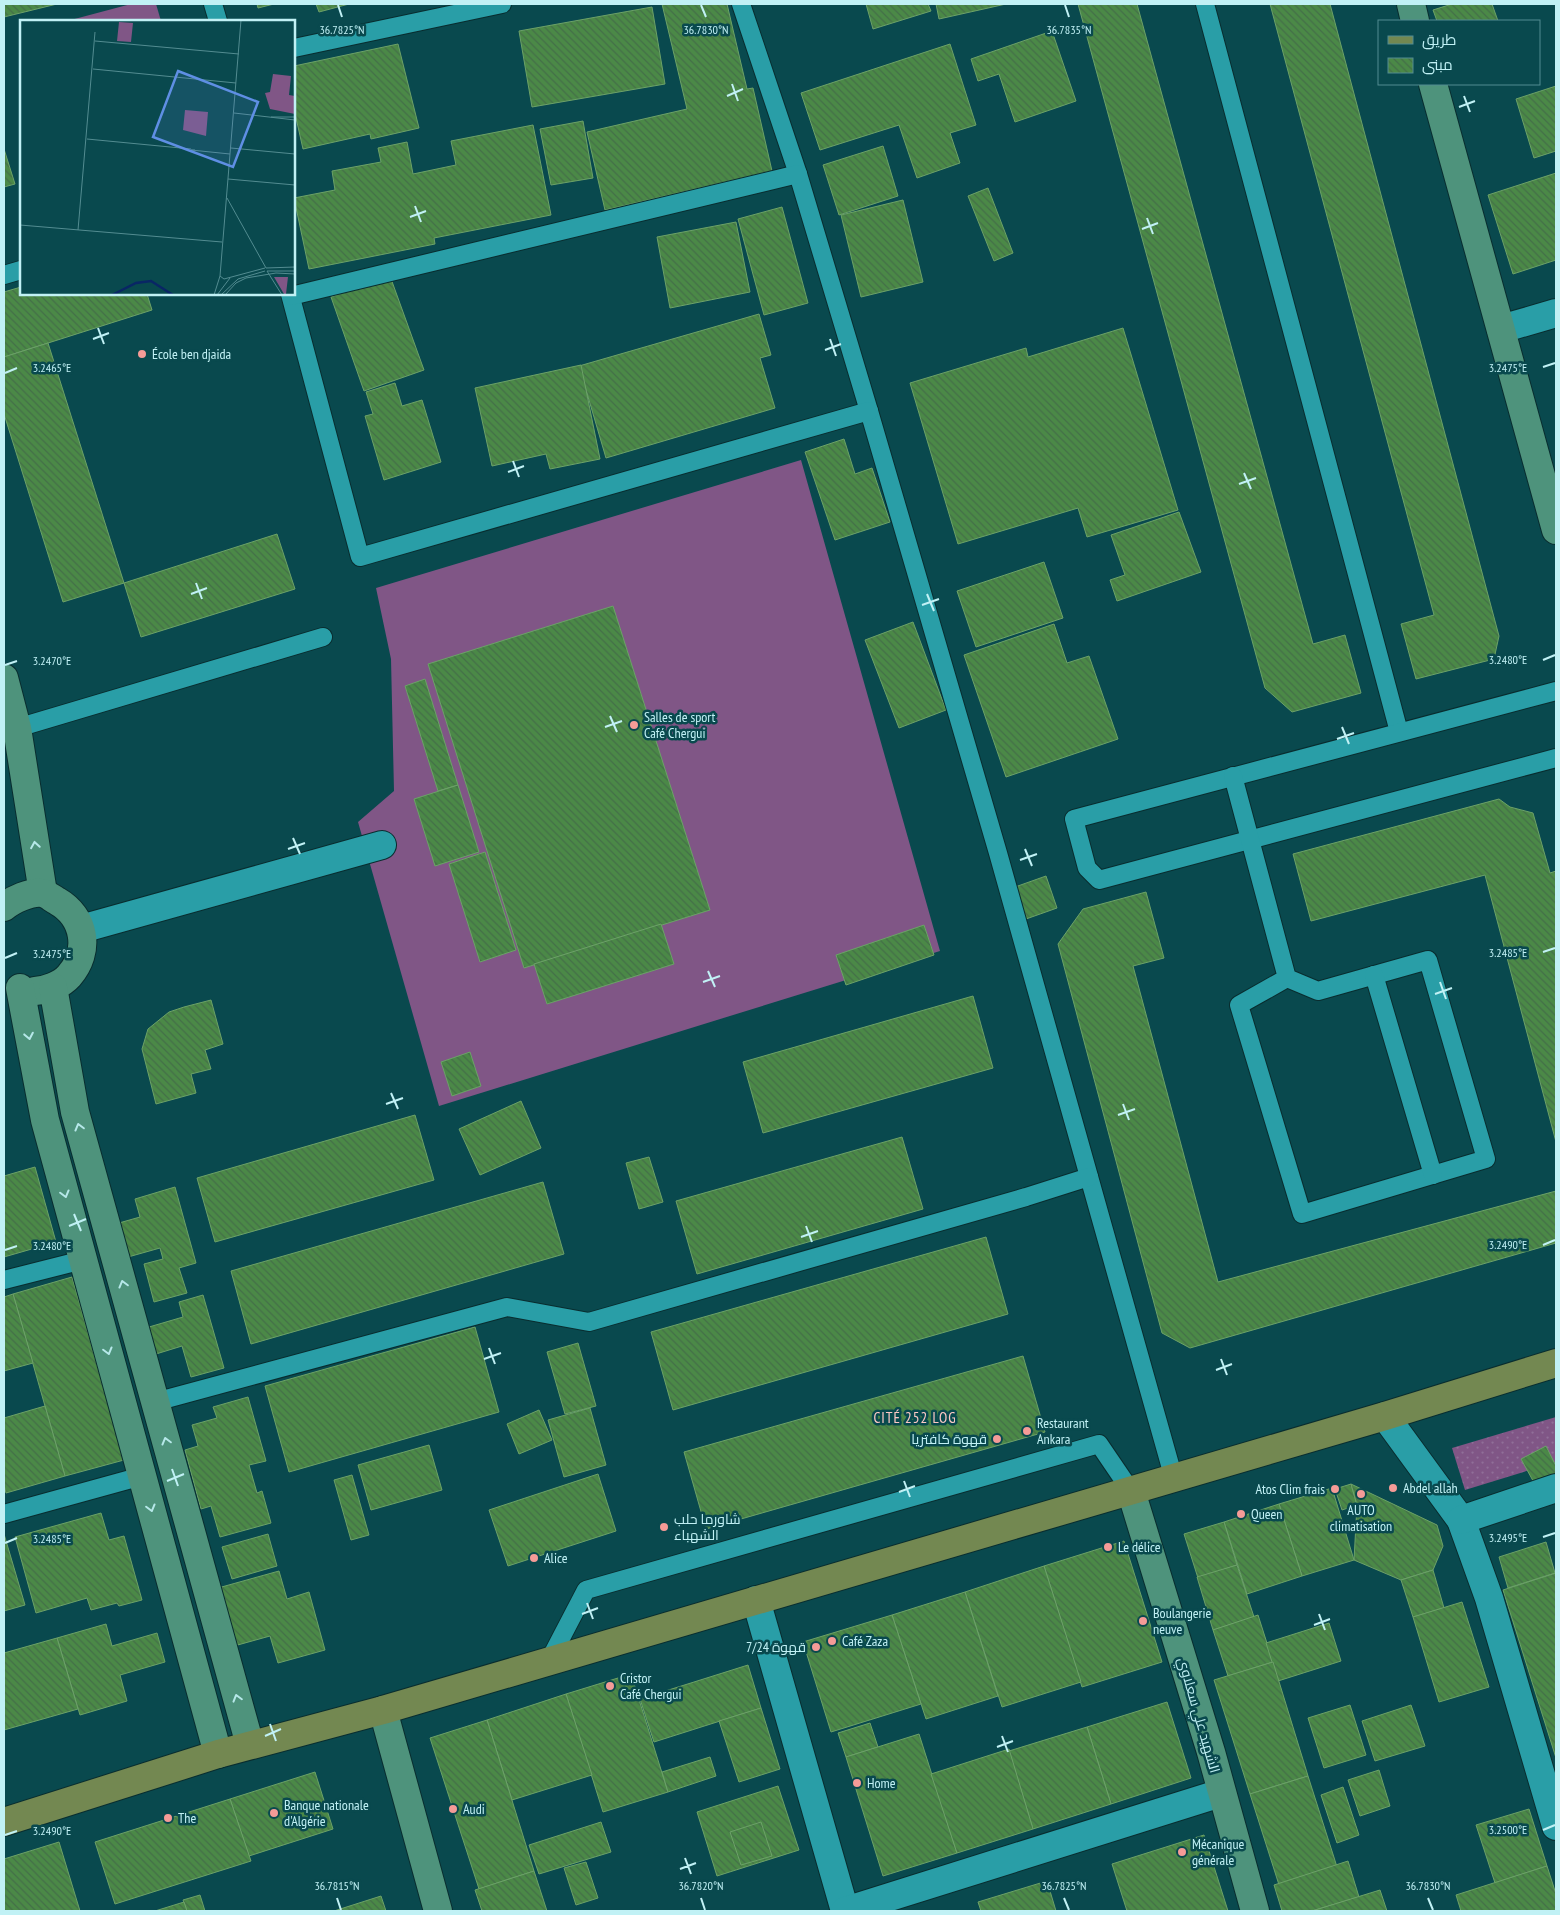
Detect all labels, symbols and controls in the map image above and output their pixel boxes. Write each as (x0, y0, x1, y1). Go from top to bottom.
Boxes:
inset map (20, 20, 295, 295)
legend (1378, 20, 1540, 85)
text: 36.7825°N (319, 22, 365, 37)
text: 36.7830°N (683, 22, 729, 37)
text: 36.7835°N (1046, 22, 1092, 37)
text: طريق (1422, 30, 1456, 50)
text: مبنى (1422, 55, 1453, 75)
place label: École ben djaida (152, 345, 231, 363)
marker: École ben djaida (136, 348, 148, 360)
text: 3.2465°E (33, 360, 71, 375)
text: 3.2475°E (1489, 360, 1527, 375)
text: 3.2480°E (1489, 652, 1527, 667)
text: 3.2470°E (33, 653, 71, 668)
place label: Salles de sport Café Chergui (644, 708, 715, 742)
marker: Salles de sport Café Chergui (628, 719, 640, 731)
one-way arrow (31, 841, 41, 850)
text: 3.2485°E (1489, 945, 1527, 960)
text: 3.2475°E (33, 946, 71, 961)
one-way arrow (23, 1032, 33, 1041)
one-way arrow (75, 1124, 85, 1132)
one-way arrow (59, 1190, 70, 1199)
text: 3.2490°E (1489, 1237, 1527, 1252)
text: 3.2480°E (33, 1238, 71, 1253)
one-way arrow (118, 1280, 128, 1289)
one-way arrow (102, 1347, 113, 1356)
district label: CITÉ 252 LOG (873, 1408, 957, 1427)
place label: Restaurant Ankara (1037, 1414, 1089, 1448)
marker: Restaurant Ankara (1021, 1425, 1033, 1437)
place label: قهوة كافتريا (911, 1430, 987, 1448)
marker: قهوة كافتريا (991, 1433, 1003, 1445)
one-way arrow (161, 1437, 171, 1445)
place label: Abdel allah (1403, 1479, 1458, 1497)
place label: Atos Clim frais (1255, 1480, 1325, 1498)
marker: Abdel allah (1387, 1482, 1399, 1494)
marker: Atos Clim frais (1329, 1483, 1341, 1495)
marker: AUTO climatisation (1355, 1488, 1367, 1500)
place label: AUTO climatisation (1330, 1501, 1392, 1535)
one-way arrow (145, 1504, 156, 1512)
place label: Queen (1251, 1505, 1282, 1523)
marker: Queen (1235, 1508, 1247, 1520)
place label: شاورما حلب الشهباء (674, 1510, 741, 1544)
marker: شاورما حلب الشهباء (658, 1521, 670, 1533)
text: 3.2495°E (1489, 1530, 1527, 1545)
text: 3.2485°E (33, 1531, 71, 1546)
place label: Le délice (1118, 1538, 1161, 1556)
marker: Le délice (1102, 1541, 1114, 1553)
place label: Alice (544, 1549, 568, 1567)
marker: Alice (528, 1552, 540, 1564)
place label: Boulangerie neuve (1153, 1604, 1211, 1638)
marker: Boulangerie neuve (1137, 1615, 1149, 1627)
place label: Café Zaza (842, 1632, 888, 1650)
marker: Café Zaza (826, 1635, 838, 1647)
place label: قهوة 7/24 (746, 1638, 806, 1656)
marker: قهوة 7/24 (810, 1641, 822, 1653)
street label: الشهيد علي سعلاوي (1171, 1655, 1224, 1776)
place label: Cristor Café Chergui (620, 1669, 681, 1703)
marker: Cristor Café Chergui (604, 1680, 616, 1692)
one-way arrow (232, 1695, 242, 1703)
place label: Home (867, 1774, 896, 1792)
marker: Home (851, 1777, 863, 1789)
place label: Banque nationale d'Algérie (284, 1796, 369, 1830)
place label: Audi (463, 1800, 485, 1818)
marker: Audi (447, 1803, 459, 1815)
marker: Banque nationale d'Algérie (268, 1807, 280, 1819)
place label: The (178, 1809, 196, 1827)
marker: The (162, 1812, 174, 1824)
text: 3.2500°E (1489, 1822, 1527, 1837)
text: 3.2490°E (33, 1823, 71, 1838)
place label: Mécanique générale (1192, 1835, 1244, 1869)
marker: Mécanique générale (1176, 1846, 1188, 1858)
text: 36.7815°N (314, 1878, 360, 1893)
text: 36.7820°N (678, 1878, 724, 1893)
text: 36.7825°N (1041, 1878, 1087, 1893)
text: 36.7830°N (1405, 1878, 1451, 1893)

